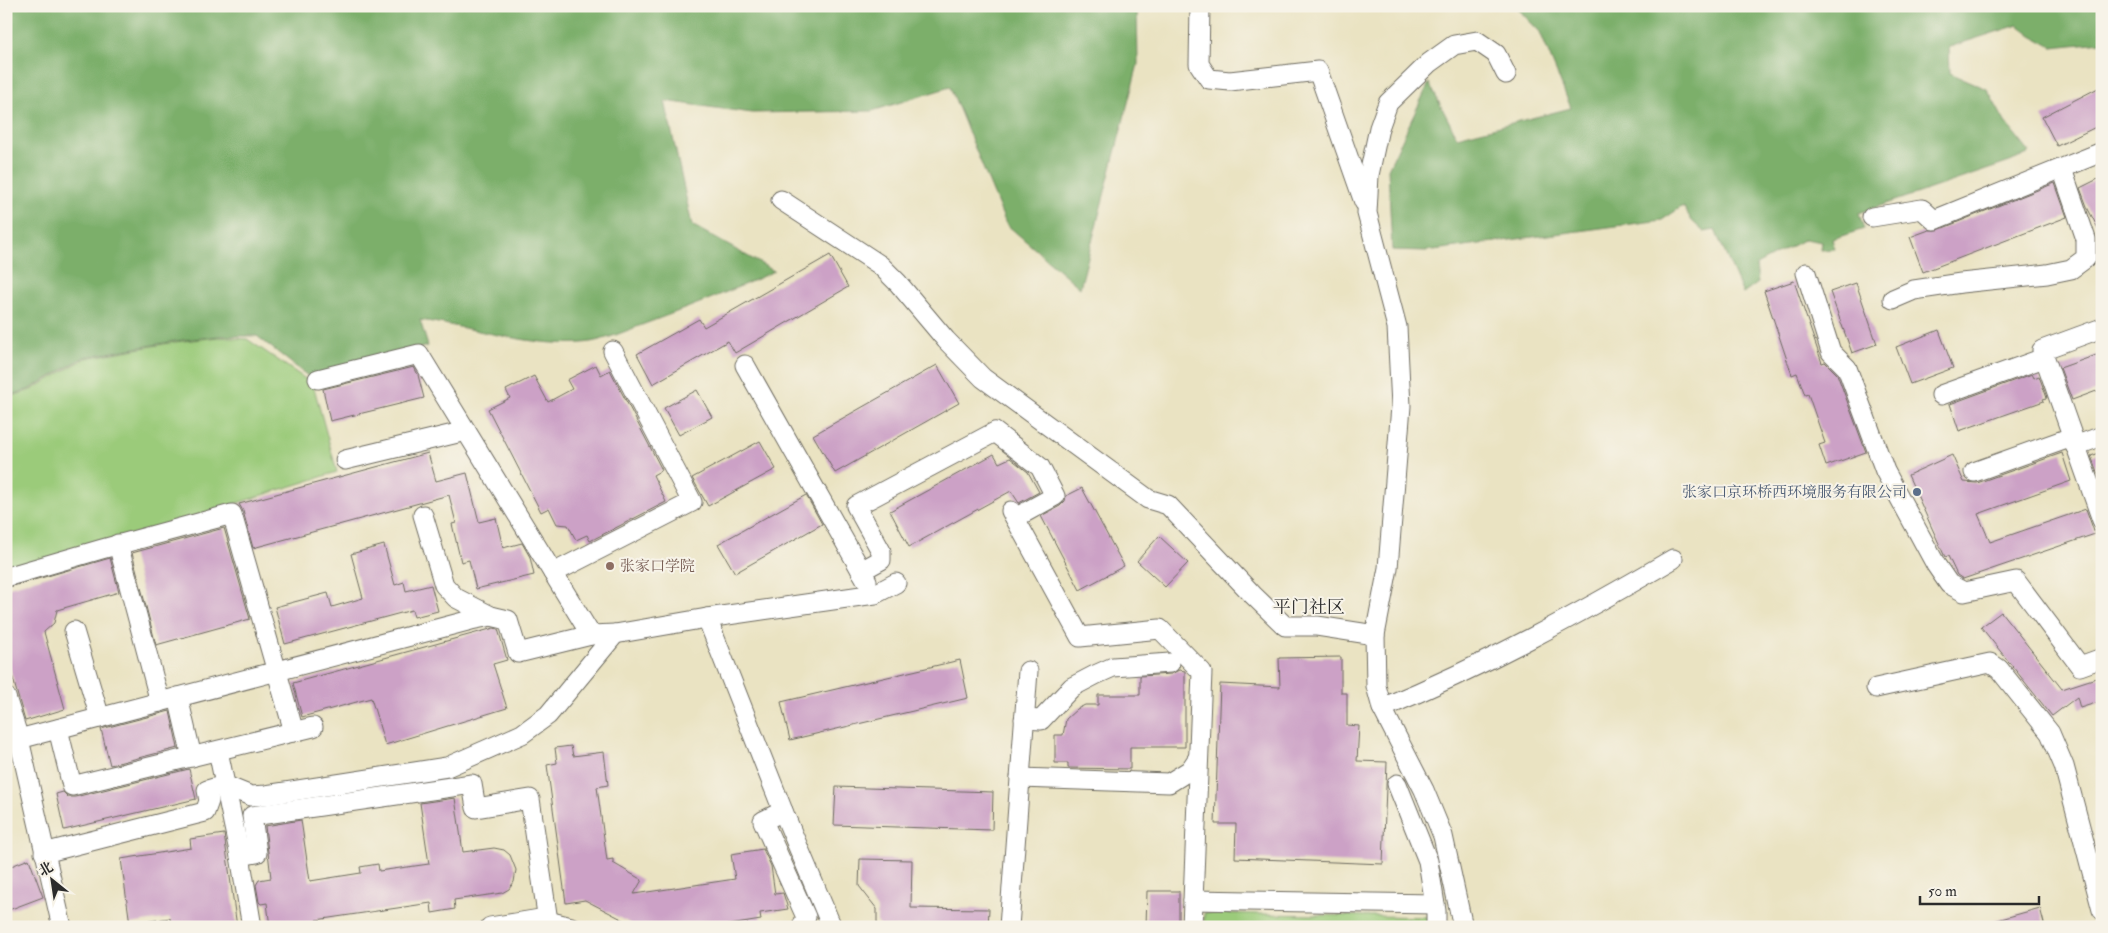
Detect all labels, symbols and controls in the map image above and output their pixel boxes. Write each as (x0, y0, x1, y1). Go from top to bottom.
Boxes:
place label: 张家口京环桥西环境服务有限公司 (1682, 483, 1907, 502)
marker: 张家口京环桥西环境服务有限公司 (1911, 486, 1923, 498)
place label: 张家口学院 (620, 557, 695, 576)
marker: 张家口学院 (604, 560, 616, 572)
district label: 平门社区 (1273, 596, 1345, 619)
north arrow (28, 856, 78, 906)
text: 北 (35, 858, 56, 880)
scale bar (1920, 873, 2039, 905)
text: 50 m (1928, 882, 1957, 901)

